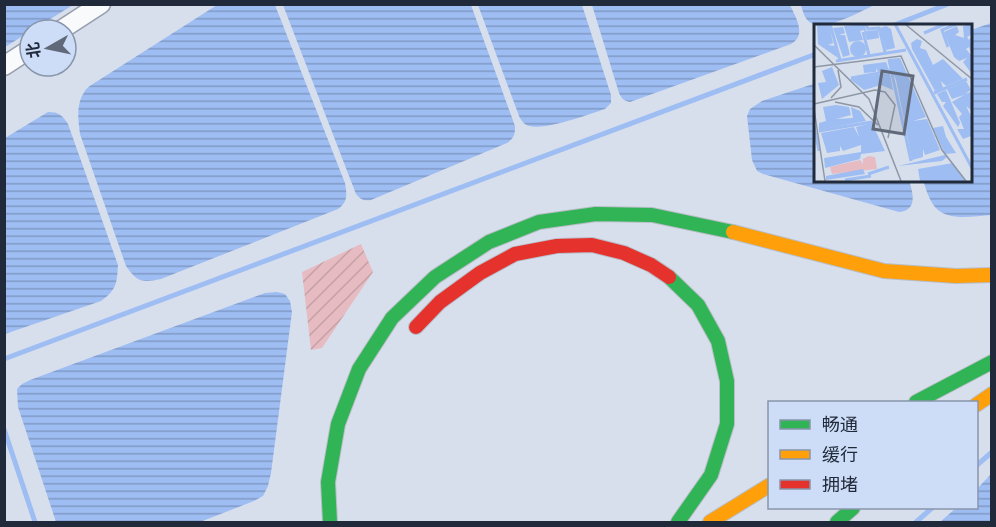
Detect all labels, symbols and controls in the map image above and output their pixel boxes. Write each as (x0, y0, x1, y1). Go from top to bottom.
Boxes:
north arrow (18, 18, 78, 78)
inset map (814, 24, 972, 182)
text: 北 (23, 41, 44, 60)
legend (768, 401, 978, 509)
text: 畅通 (822, 414, 858, 436)
text: 缓行 (822, 444, 858, 466)
text: 拥堵 (822, 474, 858, 496)

